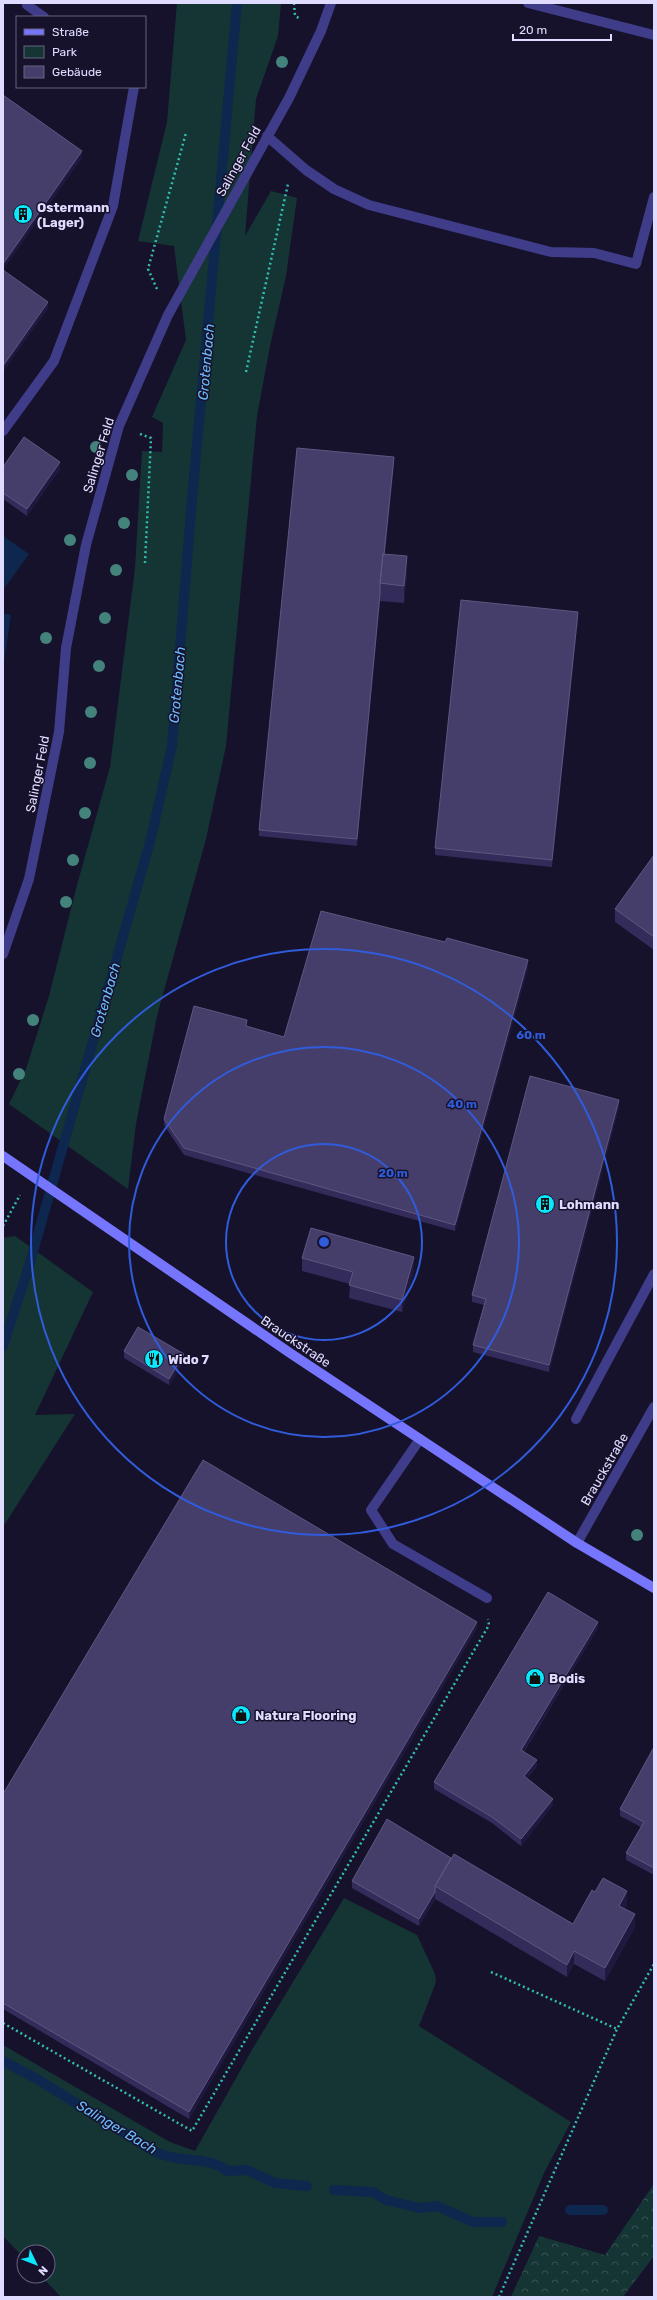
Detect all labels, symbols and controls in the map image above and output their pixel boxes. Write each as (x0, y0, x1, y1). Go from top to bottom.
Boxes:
legend (16, 16, 146, 88)
scale bar (513, 16, 611, 42)
text: 20 m (519, 23, 547, 37)
text: Straße (52, 25, 89, 39)
text: Park (52, 45, 78, 59)
text: Gebäude (52, 65, 102, 79)
street label: Salinger Feld (213, 124, 265, 199)
place label: Ostermann (Lager) (37, 200, 109, 230)
building icon: Ostermann (Lager) (12, 203, 34, 225)
water label: Grotenbach (195, 323, 218, 401)
street label: Salinger Feld (80, 416, 118, 495)
water label: Grotenbach (166, 646, 189, 724)
street label: Salinger Feld (23, 734, 53, 814)
water label: Grotenbach (87, 961, 124, 1040)
text: 60 m (516, 1028, 546, 1042)
text: 40 m (447, 1097, 477, 1111)
text: 20 m (378, 1166, 408, 1180)
building icon: Lohmann (534, 1193, 556, 1215)
place label: Lohmann (559, 1197, 619, 1212)
centre of rings (317, 1235, 331, 1249)
street label: Brauckstraße (258, 1313, 333, 1370)
restaurant icon: Wido 7 (143, 1348, 165, 1370)
place label: Wido 7 (168, 1352, 209, 1367)
street label: Brauckstraße (578, 1430, 631, 1508)
shop icon: Bodis (524, 1667, 546, 1689)
place label: Bodis (549, 1671, 585, 1686)
shop icon: Natura Flooring (230, 1704, 252, 1726)
place label: Natura Flooring (255, 1708, 356, 1723)
water label: Salinger Bach (73, 2097, 160, 2158)
north arrow (16, 2244, 56, 2284)
text: N (35, 2263, 50, 2278)

